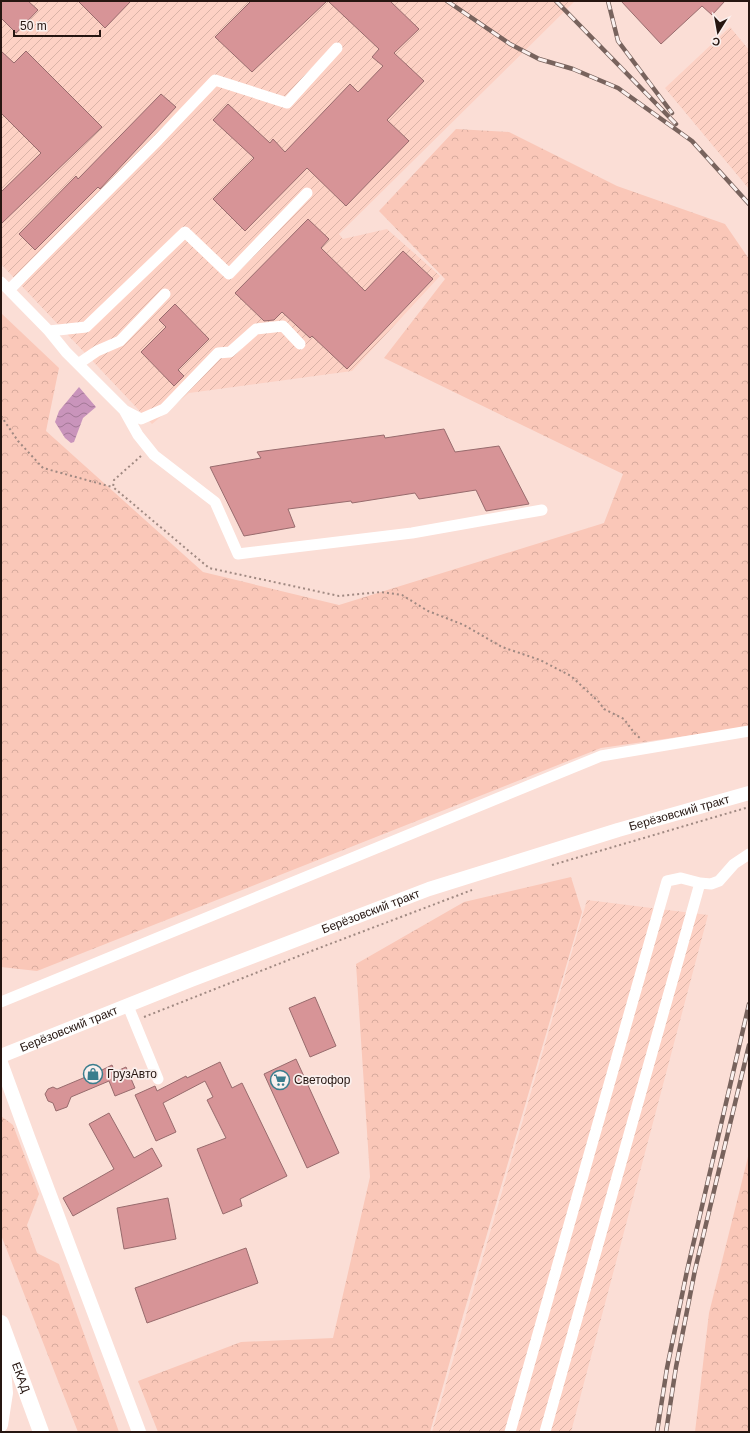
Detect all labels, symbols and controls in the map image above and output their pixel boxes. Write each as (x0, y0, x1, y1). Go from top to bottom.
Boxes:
scale bar (14, 12, 100, 38)
north arrow (698, 12, 738, 52)
text: 50 m (20, 19, 47, 33)
text: С (711, 35, 721, 48)
street label: Берёзовский тракт (627, 792, 732, 834)
street label: Берёзовский тракт (320, 886, 422, 936)
street label: Берёзовский тракт (18, 1003, 120, 1055)
shop icon: ГрузАвто (82, 1063, 104, 1085)
place label: ГрузАвто (107, 1067, 157, 1081)
supermarket icon: Светофор (269, 1069, 291, 1091)
place label: Светофор (294, 1073, 351, 1087)
street label: ЕКАД (9, 1360, 33, 1395)

